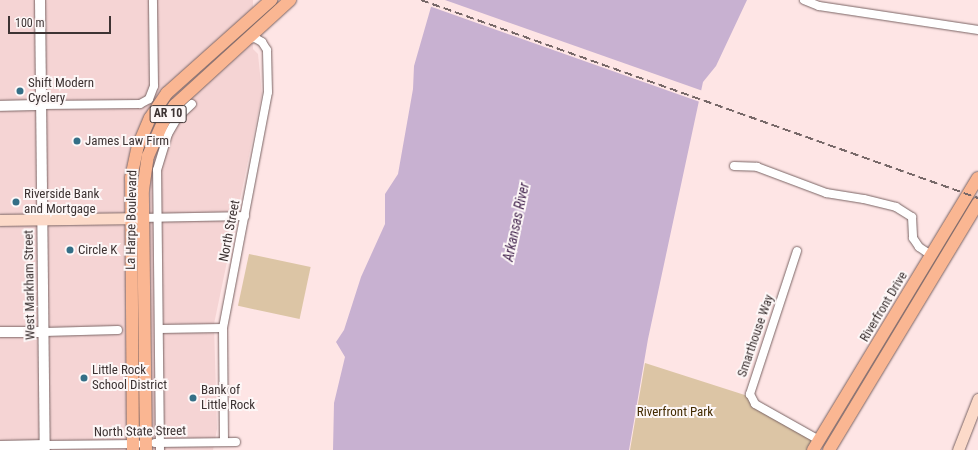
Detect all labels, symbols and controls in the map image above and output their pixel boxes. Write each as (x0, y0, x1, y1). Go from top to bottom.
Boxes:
scale bar (10, 8, 113, 34)
text: 100 m (15, 16, 45, 30)
place label: Shift Modern Cyclery (28, 76, 94, 107)
marker: Shift Modern Cyclery (15, 86, 25, 96)
road number: AR 10 (149, 104, 187, 124)
place label: James Law Firm (85, 133, 169, 149)
marker: James Law Firm (72, 136, 82, 146)
street label: La Harpe Boulevard (123, 170, 141, 270)
water label: Arkansas River (499, 181, 533, 263)
place label: Riverside Bank and Mortgage (24, 187, 99, 218)
marker: Riverside Bank and Mortgage (11, 197, 21, 207)
street label: North Street (216, 199, 244, 263)
street label: West Markham Street (21, 230, 39, 340)
place label: Circle K (78, 242, 117, 258)
marker: Circle K (65, 245, 75, 255)
street label: Riverfront Drive (857, 269, 911, 345)
street label: Smarthouse Way (735, 293, 777, 379)
place label: Little Rock School District (92, 363, 167, 394)
marker: Little Rock School District (79, 373, 89, 383)
place label: Bank of Little Rock (201, 383, 255, 414)
marker: Bank of Little Rock (188, 393, 198, 403)
park label: Riverfront Park (637, 404, 713, 420)
street label: North State Street (94, 423, 186, 441)

